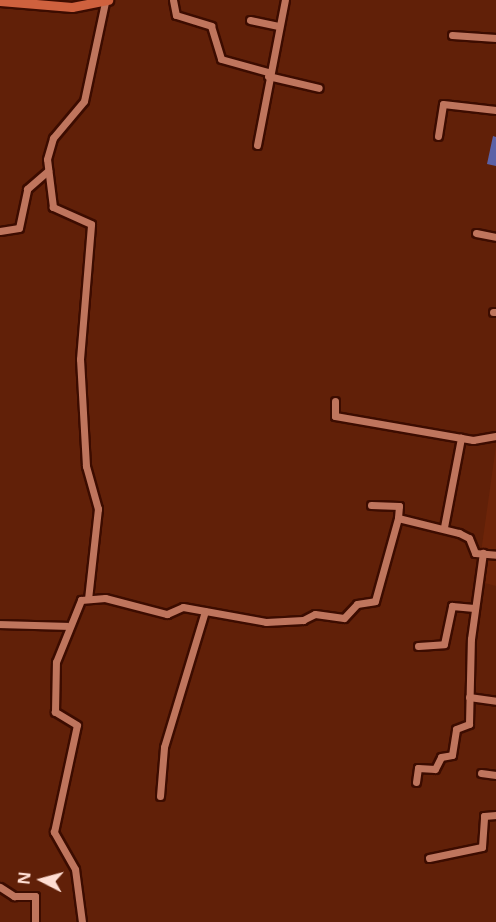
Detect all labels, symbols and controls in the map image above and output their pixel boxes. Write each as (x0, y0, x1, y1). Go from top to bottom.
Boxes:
north arrow (12, 850, 72, 910)
text: N (12, 871, 36, 886)

